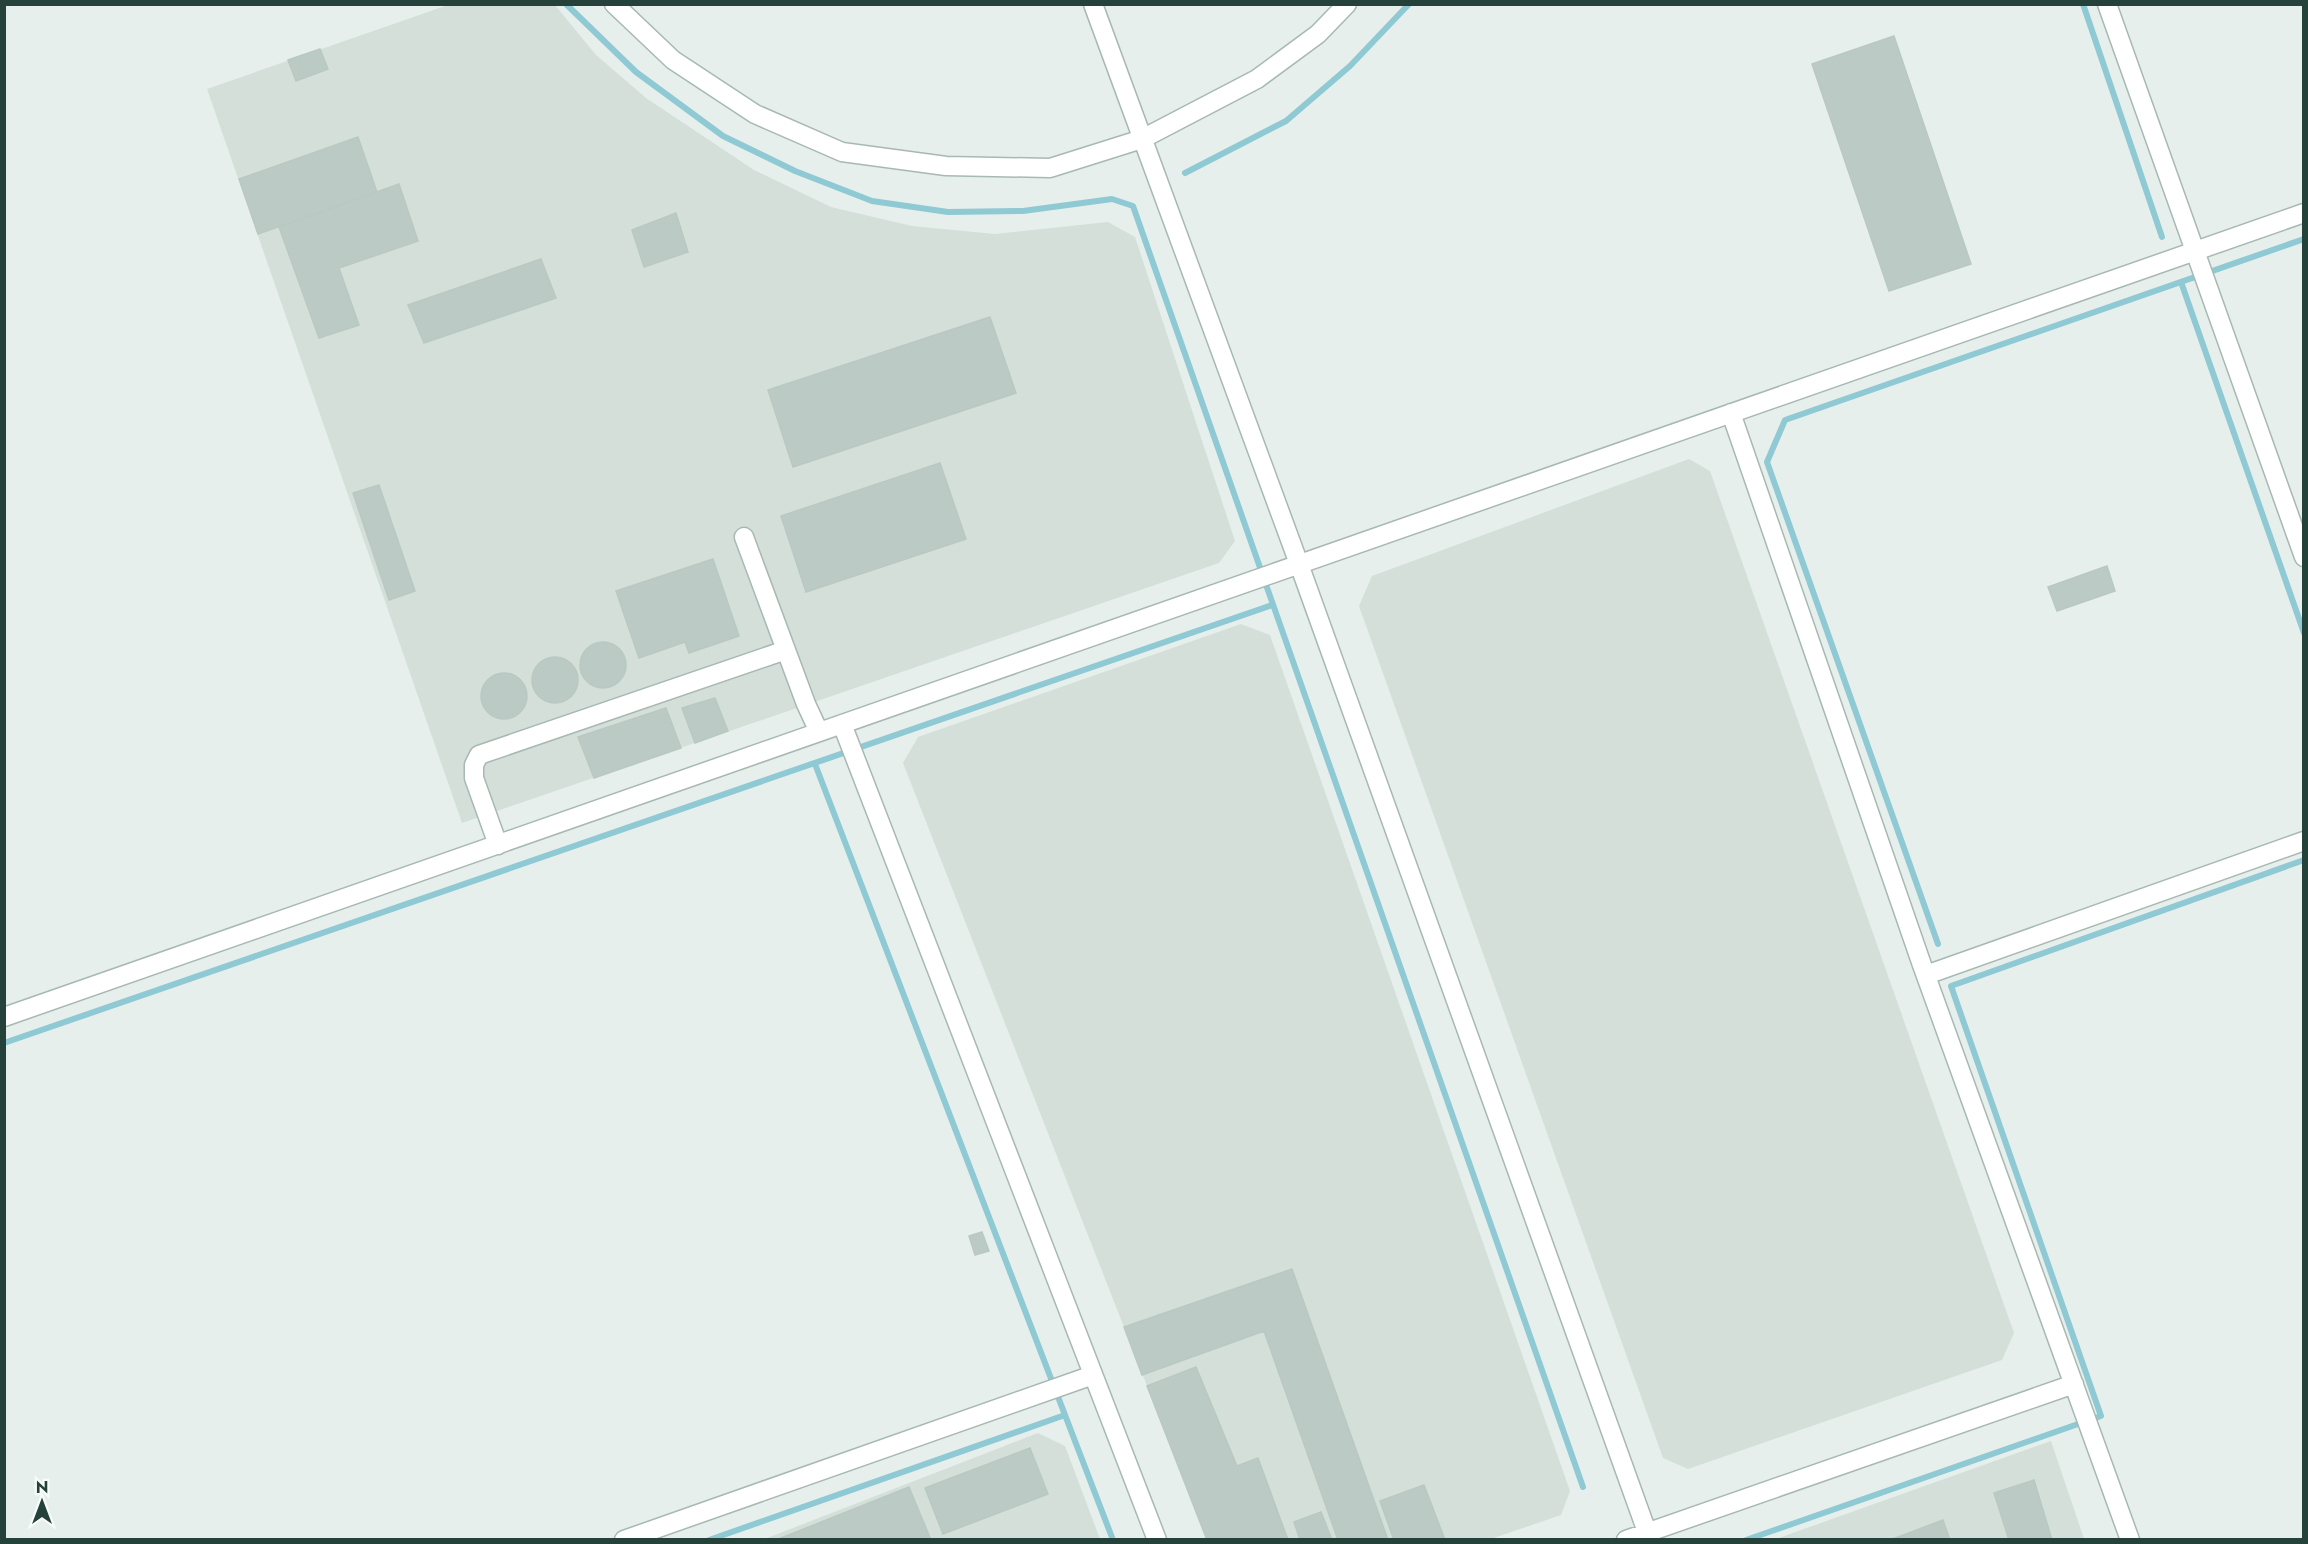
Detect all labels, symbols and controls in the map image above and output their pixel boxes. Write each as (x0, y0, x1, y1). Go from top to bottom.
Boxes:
north arrow (12, 1472, 72, 1532)
text: N (36, 1476, 48, 1499)

